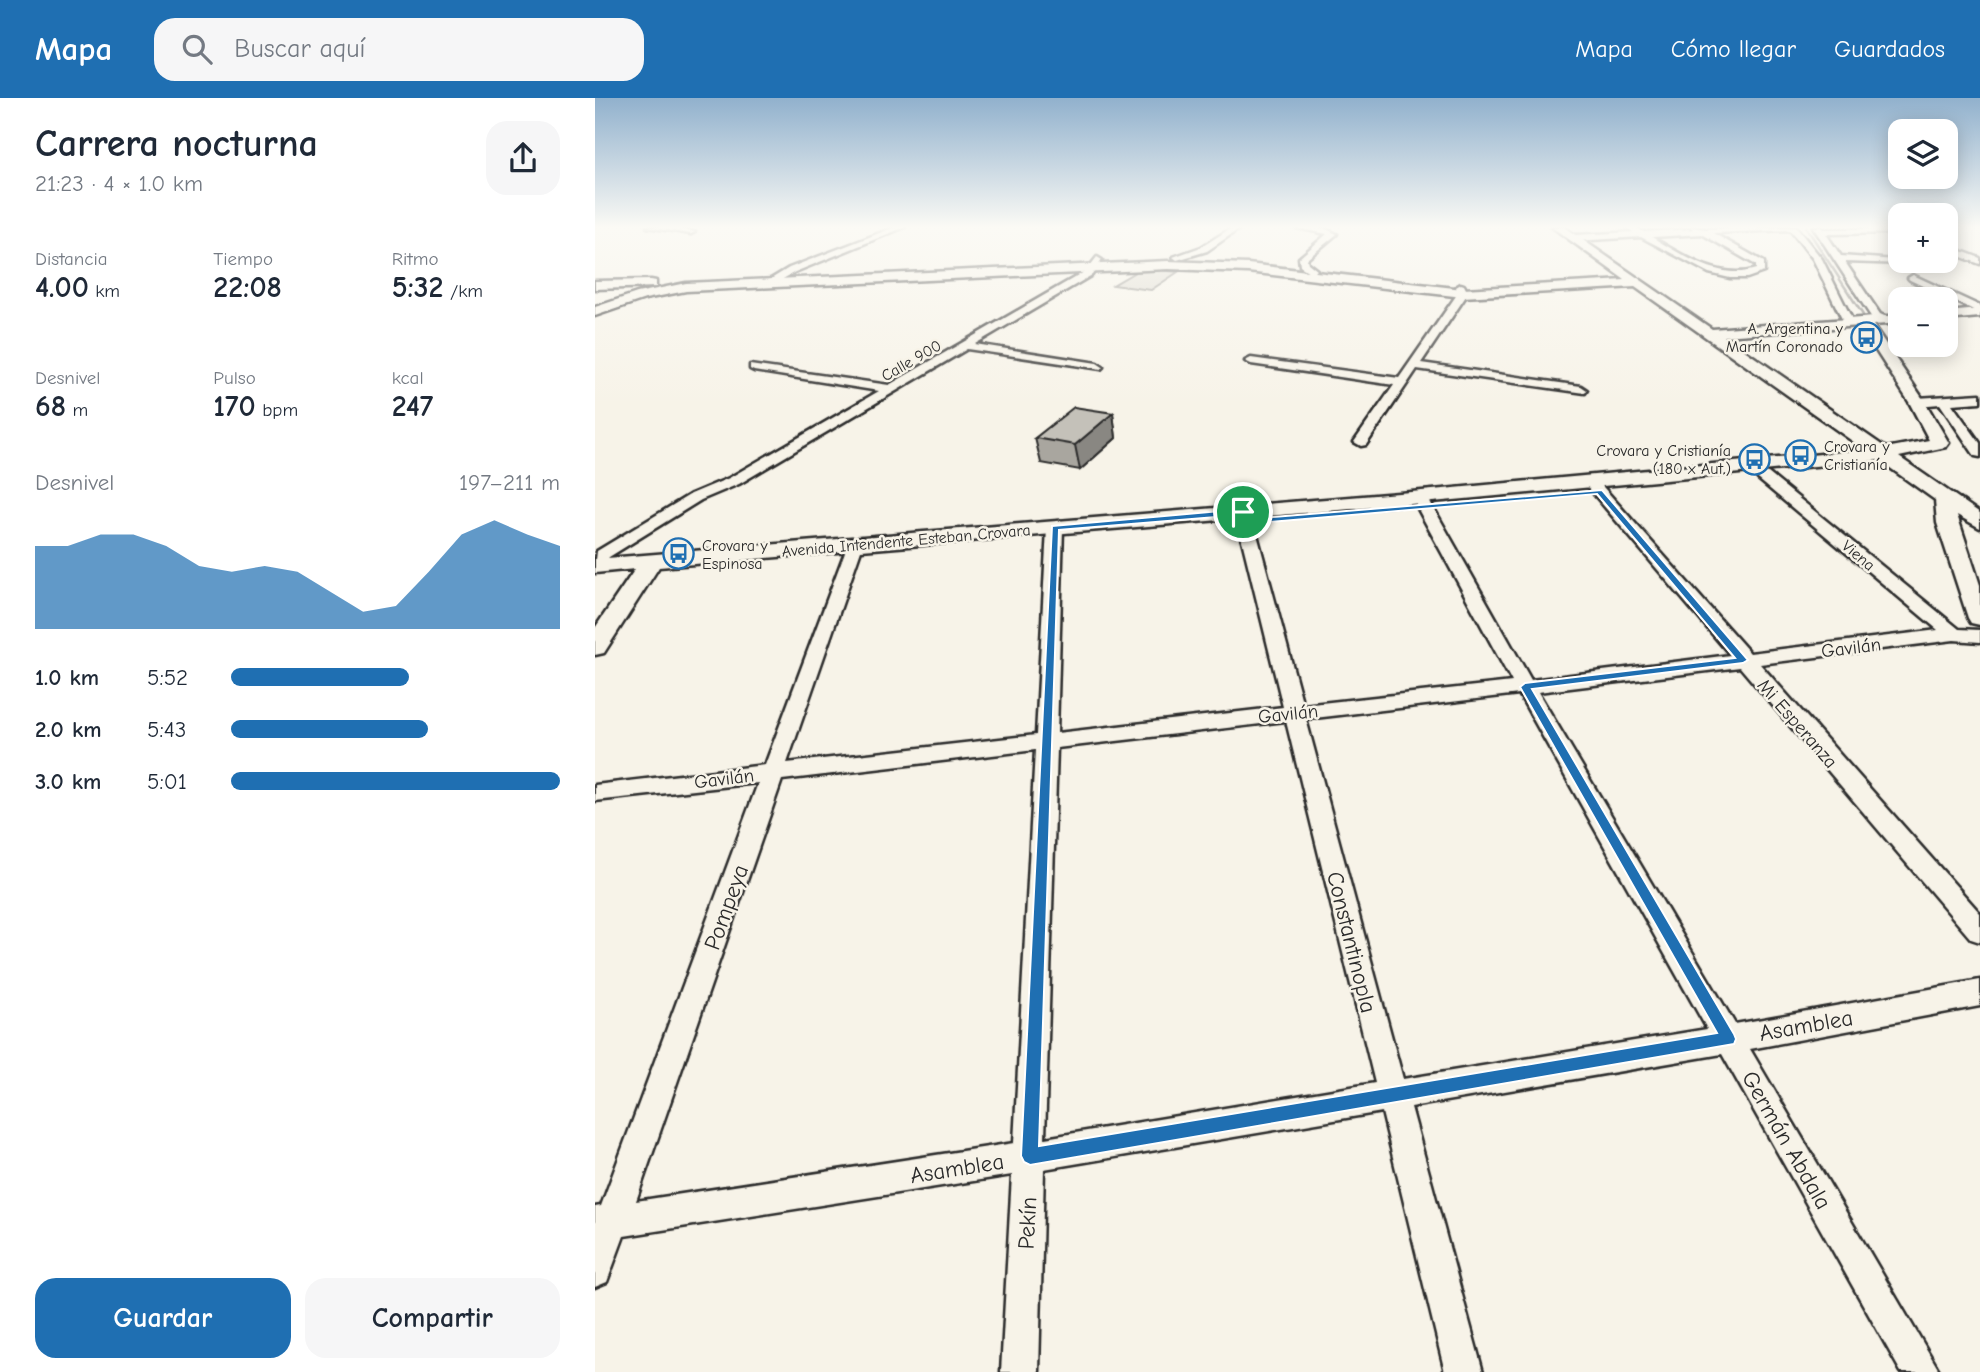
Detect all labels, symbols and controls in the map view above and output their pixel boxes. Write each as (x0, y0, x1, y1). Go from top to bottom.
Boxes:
search box (154, 18, 644, 81)
text: Mapa (35, 30, 112, 68)
icon: search (178, 30, 216, 68)
text: Buscar aquí (234, 34, 365, 64)
text: Mapa (1575, 35, 1633, 63)
text: Cómo llegar (1671, 35, 1796, 63)
text: Guardados (1834, 35, 1945, 63)
map controls (1888, 119, 1958, 357)
button: layers (1888, 119, 1958, 189)
button: share (486, 121, 560, 195)
text: Carrera nocturna (35, 122, 318, 166)
text: 21:23 · 4 × 1.0 km (35, 170, 203, 197)
button: + (1888, 203, 1958, 273)
text: Distancia (35, 248, 108, 270)
text: Tiempo (213, 248, 273, 270)
text: Ritmo (392, 248, 439, 270)
text: 4.00 (35, 270, 89, 305)
text: 22:08 (213, 270, 282, 305)
text: 5:32 (392, 270, 444, 305)
text: km (89, 280, 120, 302)
text: /km (444, 280, 483, 302)
button: − (1888, 287, 1958, 357)
place label: A. Argentina y Martín Coronado (1726, 320, 1844, 356)
bus stop icon: A. Argentina y Martín Coronado (1849, 320, 1883, 354)
street label: Calle 900 (878, 336, 945, 385)
text: Desnivel (35, 367, 100, 389)
text: Pulso (213, 367, 256, 389)
text: kcal (392, 367, 424, 389)
text: 68 (35, 389, 66, 424)
text: 170 (213, 389, 256, 424)
text: 247 (392, 389, 433, 424)
text: m (66, 399, 88, 421)
text: bpm (256, 399, 298, 421)
bus stop icon: Crovara y Cristianía (1784, 438, 1818, 472)
place label: Crovara y Cristianía (1824, 438, 1890, 474)
place label: Crovara y Cristianía (180 x Aut.) (1596, 442, 1731, 478)
bus stop icon: Crovara y Cristianía (180 x Aut.) (1737, 442, 1771, 476)
text: Desnivel (35, 469, 114, 496)
text: 197–211 m (459, 469, 560, 496)
pin (1213, 482, 1273, 542)
icon: arrive (1224, 493, 1262, 531)
street label: Avenida Intendente Esteban Crovara (781, 521, 1031, 561)
bus stop icon: Crovara y Espinosa (662, 537, 696, 571)
place label: Crovara y Espinosa (702, 537, 768, 573)
street label: Viena (1838, 537, 1878, 575)
street label: Gavilán (1820, 633, 1882, 663)
text: 1.0 km (35, 664, 99, 691)
text: 5:52 (147, 664, 188, 691)
street label: Mi Esperanza (1753, 675, 1842, 773)
street label: Gavilán (1257, 700, 1319, 728)
text: 2.0 km (35, 716, 101, 743)
text: 5:43 (147, 716, 186, 743)
street label: Gavilán (693, 764, 755, 794)
text: 3.0 km (35, 768, 101, 795)
text: 5:01 (147, 768, 187, 795)
street label: Pompeya (699, 861, 754, 953)
street label: Constantinopla (1321, 869, 1382, 1016)
street label: Asamblea (1757, 1004, 1855, 1047)
street label: Germán Abdala (1736, 1066, 1837, 1214)
street label: Asamblea (908, 1148, 1006, 1189)
street label: Pekín (1013, 1196, 1042, 1250)
button: Guardar (35, 1278, 291, 1358)
button: Compartir (305, 1278, 560, 1358)

